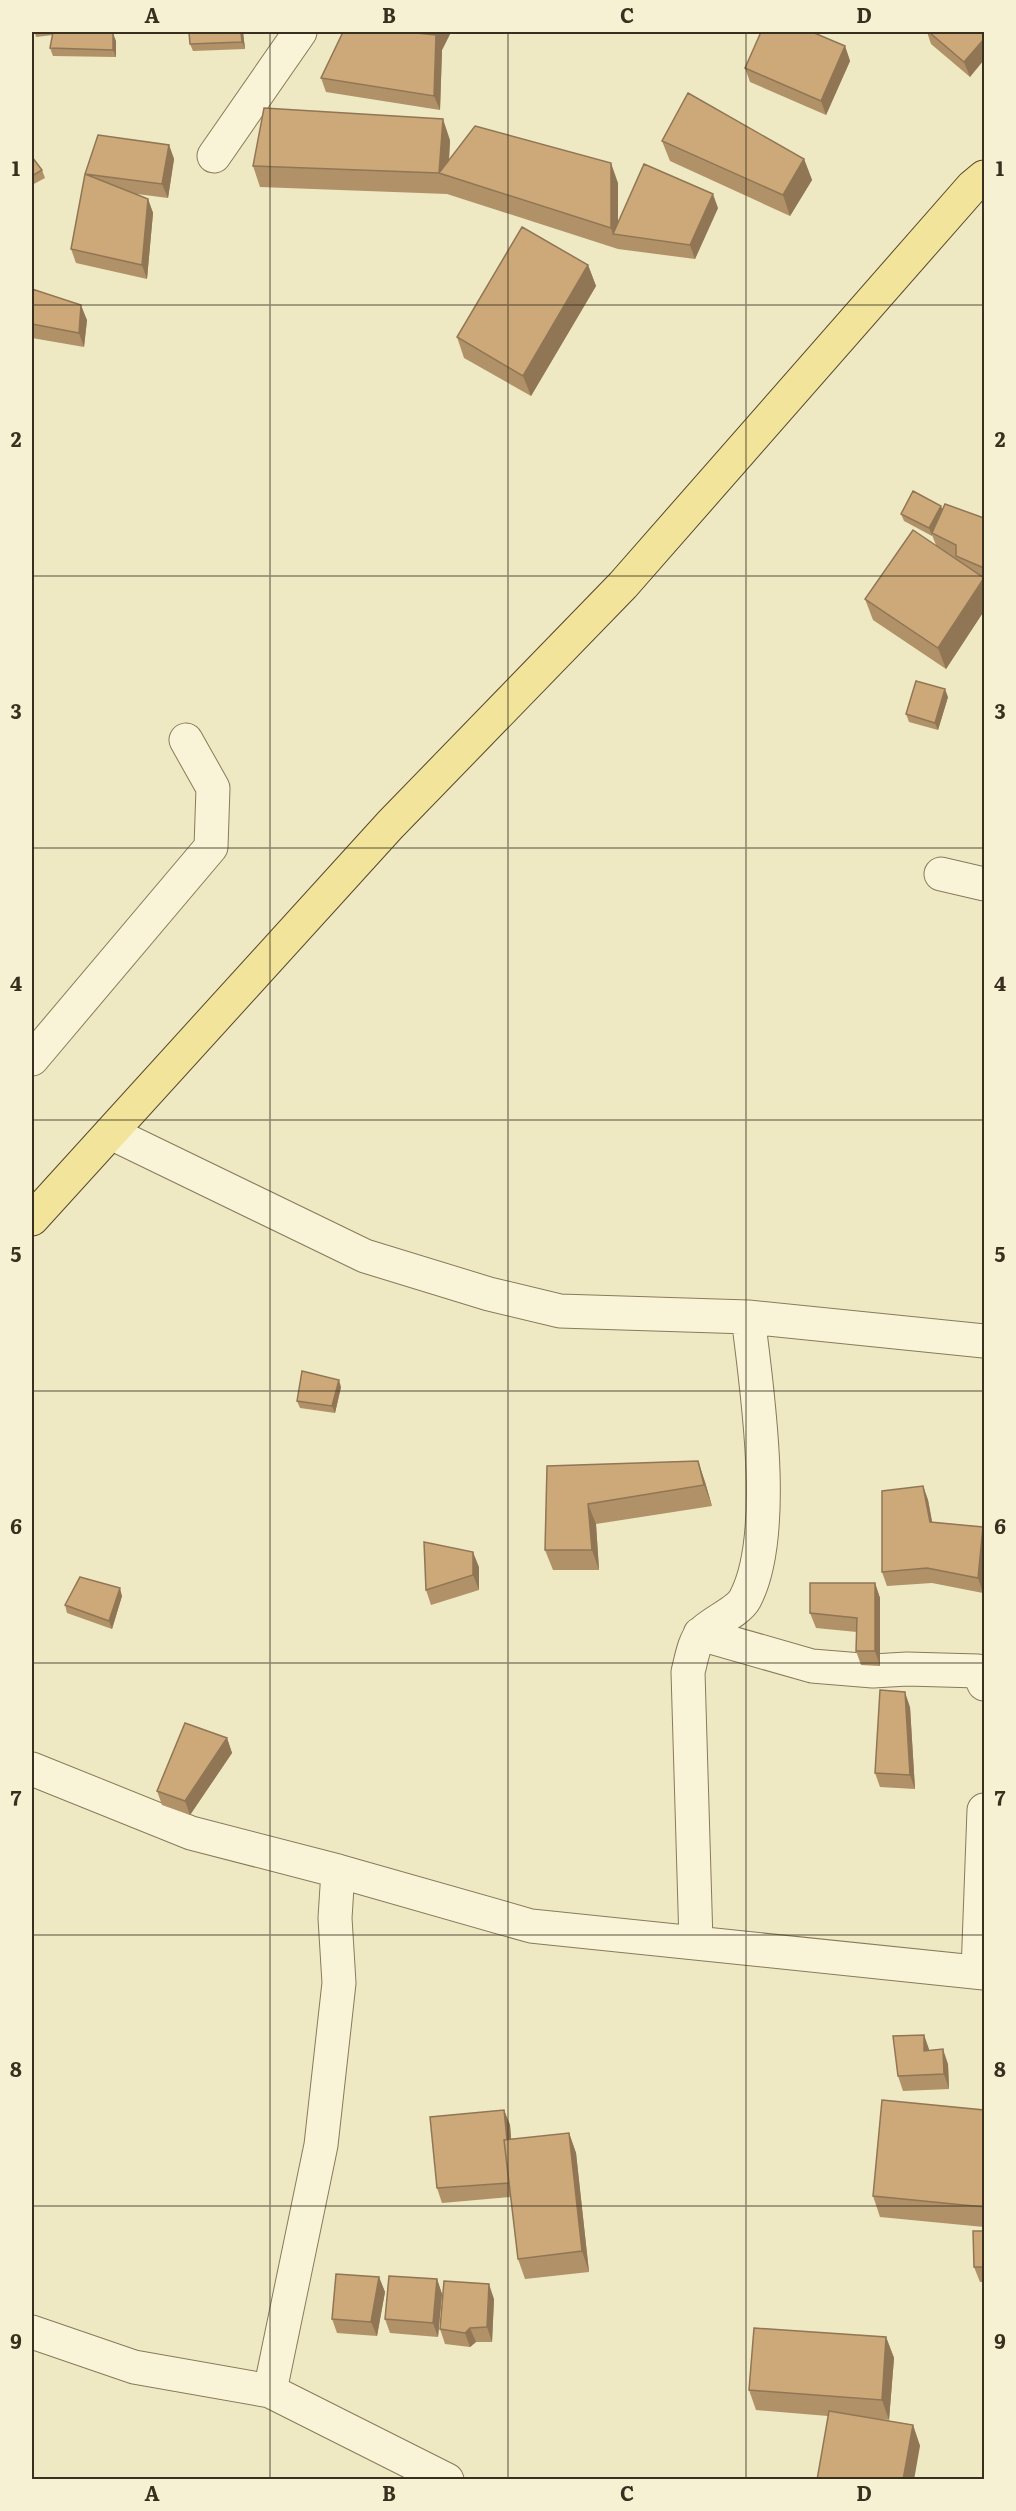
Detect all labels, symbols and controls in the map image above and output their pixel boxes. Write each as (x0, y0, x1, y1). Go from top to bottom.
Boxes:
text: A (144, 0, 160, 29)
text: B (382, 0, 396, 29)
text: C (620, 0, 634, 29)
text: D (856, 0, 872, 29)
text: 1 (12, 152, 20, 182)
text: 1 (996, 152, 1004, 182)
text: 2 (11, 423, 22, 453)
text: 2 (995, 423, 1006, 453)
text: 3 (10, 695, 22, 725)
text: 3 (994, 695, 1006, 725)
text: 4 (10, 967, 22, 997)
text: 4 (994, 967, 1006, 997)
text: 5 (11, 1238, 22, 1268)
text: 5 (995, 1238, 1006, 1268)
text: 6 (10, 1510, 22, 1540)
text: 6 (994, 1510, 1006, 1540)
text: 7 (11, 1782, 22, 1812)
text: 7 (995, 1782, 1006, 1812)
text: 8 (10, 2053, 22, 2083)
text: 8 (994, 2053, 1006, 2083)
text: 9 (10, 2325, 22, 2355)
text: 9 (994, 2325, 1006, 2355)
text: A (144, 2477, 160, 2507)
text: B (382, 2477, 396, 2507)
text: C (620, 2477, 634, 2507)
text: D (856, 2477, 872, 2507)

